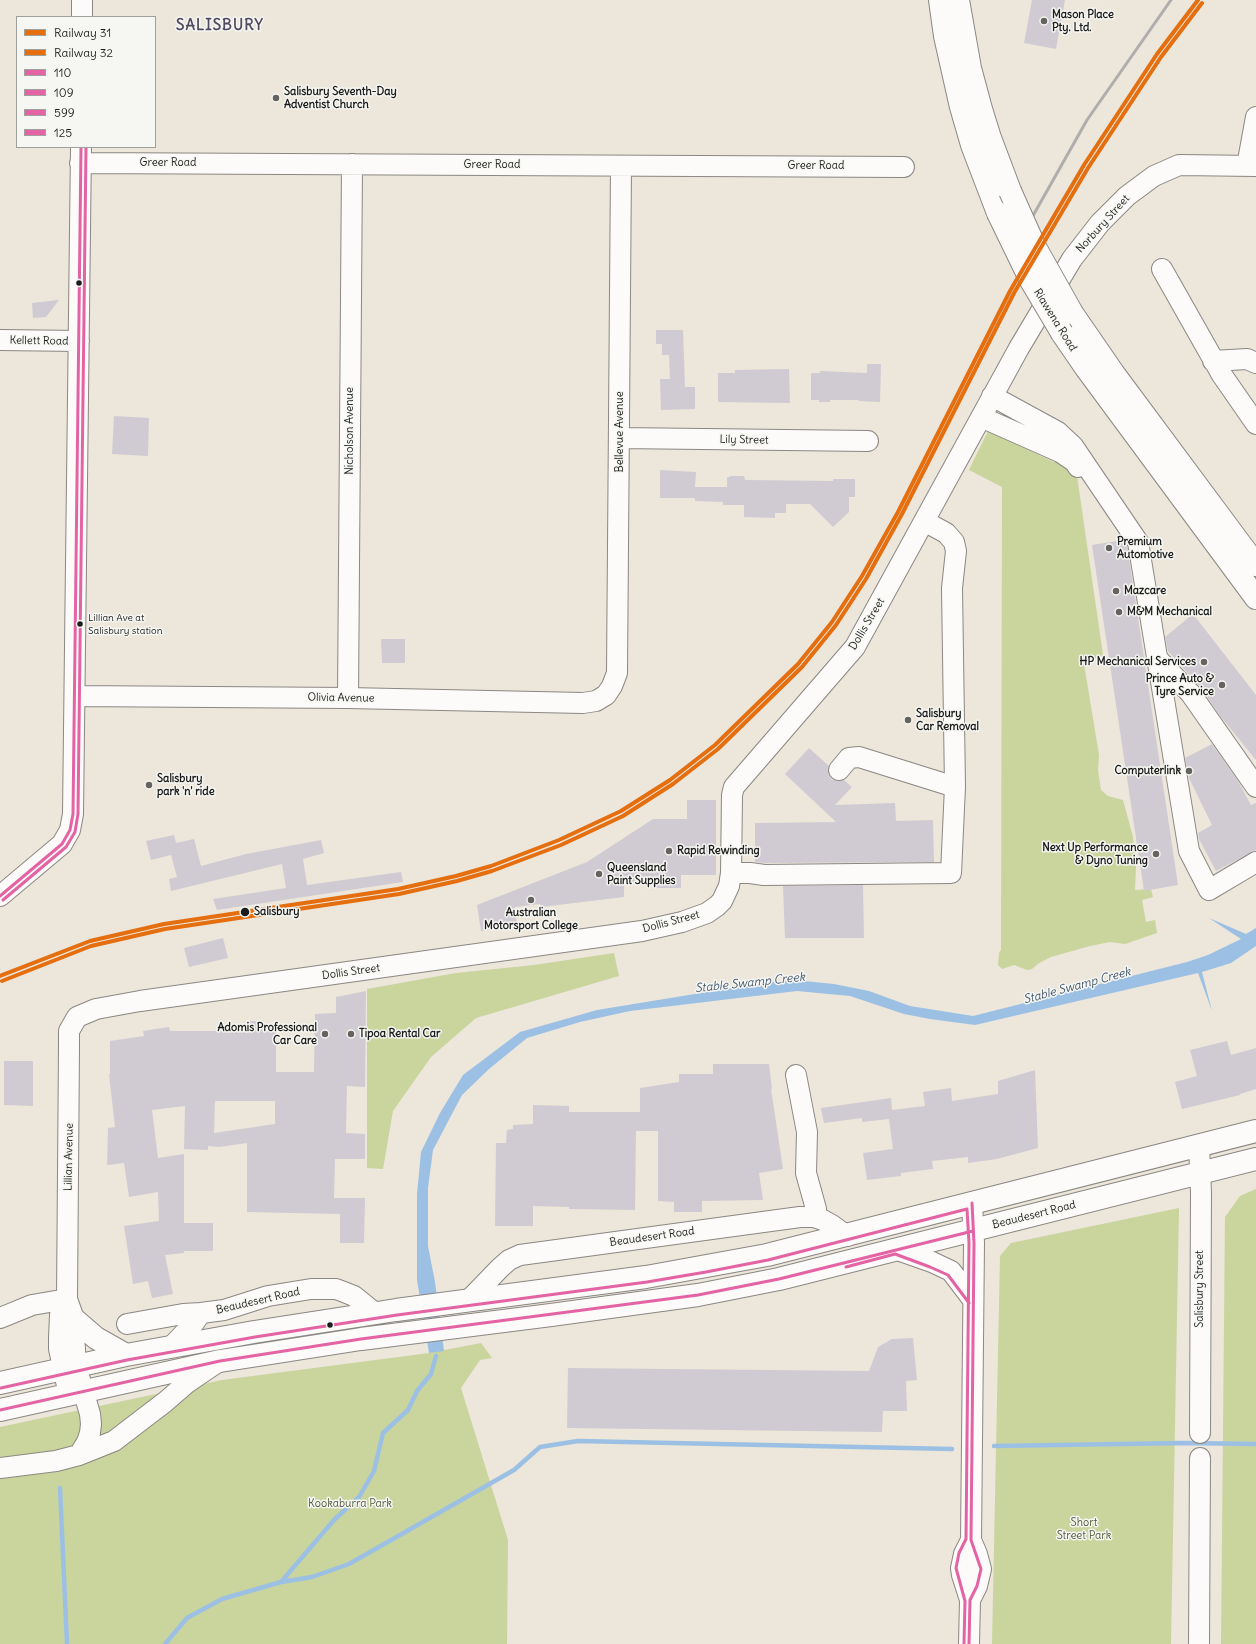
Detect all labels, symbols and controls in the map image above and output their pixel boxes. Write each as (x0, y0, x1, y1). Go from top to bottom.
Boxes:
place label: Mason Place Pty. Ltd. (1052, 8, 1114, 34)
legend (16, 16, 156, 148)
marker: Mason Place Pty. Ltd. (1039, 16, 1049, 26)
district label: SALISBURY (176, 17, 264, 35)
text: Railway 31 (54, 25, 111, 40)
text: Railway 32 (54, 45, 113, 60)
text: 110 (54, 65, 71, 80)
text: 109 (54, 85, 74, 100)
place label: Salisbury Seventh-Day Adventist Church (284, 85, 397, 111)
marker: Salisbury Seventh-Day Adventist Church (271, 93, 281, 103)
text: 599 (54, 105, 75, 120)
text: 125 (54, 125, 72, 140)
street label: Greer Road (140, 156, 196, 170)
street label: Greer Road (464, 158, 520, 172)
street label: Greer Road (788, 159, 844, 173)
street label: Norbury Street (1074, 192, 1132, 256)
unlabelled marker (74, 278, 84, 288)
street label: Riawena Road (1030, 286, 1080, 354)
street label: Kellett Road (9, 334, 69, 348)
street label: Nicholson Avenue (343, 387, 357, 475)
street label: Bellevue Avenue (613, 391, 627, 473)
street label: Lily Street (719, 433, 769, 447)
place label: Premium Automotive (1117, 535, 1174, 561)
marker: Premium Automotive (1104, 543, 1114, 553)
place label: Mazcare (1124, 584, 1166, 598)
marker: Mazcare (1111, 586, 1121, 596)
street label: Dollis Street (846, 596, 888, 652)
place label: M&M Mechanical (1127, 605, 1212, 619)
marker: M&M Mechanical (1114, 607, 1124, 617)
place label: Lillian Ave at Salisbury station (88, 612, 162, 636)
marker: Lillian Ave at Salisbury station (75, 619, 85, 629)
place label: HP Mechanical Services (1079, 655, 1196, 669)
marker: HP Mechanical Services (1199, 657, 1209, 667)
place label: Prince Auto & Tyre Service (1146, 672, 1214, 698)
marker: Prince Auto & Tyre Service (1217, 680, 1227, 690)
street label: Olivia Avenue (307, 691, 375, 705)
place label: Salisbury Car Removal (916, 707, 979, 733)
marker: Salisbury Car Removal (903, 715, 913, 725)
place label: Computerlink (1114, 764, 1181, 778)
marker: Computerlink (1184, 766, 1194, 776)
place label: Salisbury park 'n' ride (157, 772, 215, 798)
marker: Salisbury park 'n' ride (144, 780, 154, 790)
place label: Next Up Performance & Dyno Tuning (1042, 841, 1148, 867)
place label: Rapid Rewinding (677, 844, 760, 858)
marker: Rapid Rewinding (664, 846, 674, 856)
marker: Next Up Performance & Dyno Tuning (1151, 849, 1161, 859)
place label: Queensland Paint Supplies (607, 861, 676, 887)
marker: Queensland Paint Supplies (594, 869, 604, 879)
marker: Australian Motorsport College (526, 895, 536, 905)
place label: Salisbury (254, 905, 300, 919)
marker: Salisbury (239, 906, 251, 918)
place label: Australian Motorsport College (484, 906, 578, 932)
street label: Dollis Street (641, 908, 701, 936)
street label: Dollis Street (321, 961, 381, 983)
water label: Stable Swamp Creek (1022, 965, 1132, 1007)
water label: Stable Swamp Creek (694, 970, 806, 996)
place label: Adomis Professional Car Care (217, 1021, 317, 1047)
place label: Tipoa Rental Car (359, 1027, 441, 1041)
marker: Adomis Professional Car Care (320, 1029, 330, 1039)
marker: Tipoa Rental Car (346, 1029, 356, 1039)
street label: Lillian Avenue (62, 1123, 76, 1191)
street label: Beaudesert Road (991, 1198, 1077, 1232)
street label: Beaudesert Road (609, 1225, 695, 1249)
street label: Salisbury Street (1193, 1250, 1207, 1328)
street label: Beaudesert Road (215, 1285, 301, 1317)
unlabelled marker (325, 1320, 335, 1330)
park label: Kookaburra Park (308, 1497, 392, 1511)
park label: Short Street Park (1057, 1516, 1111, 1542)

